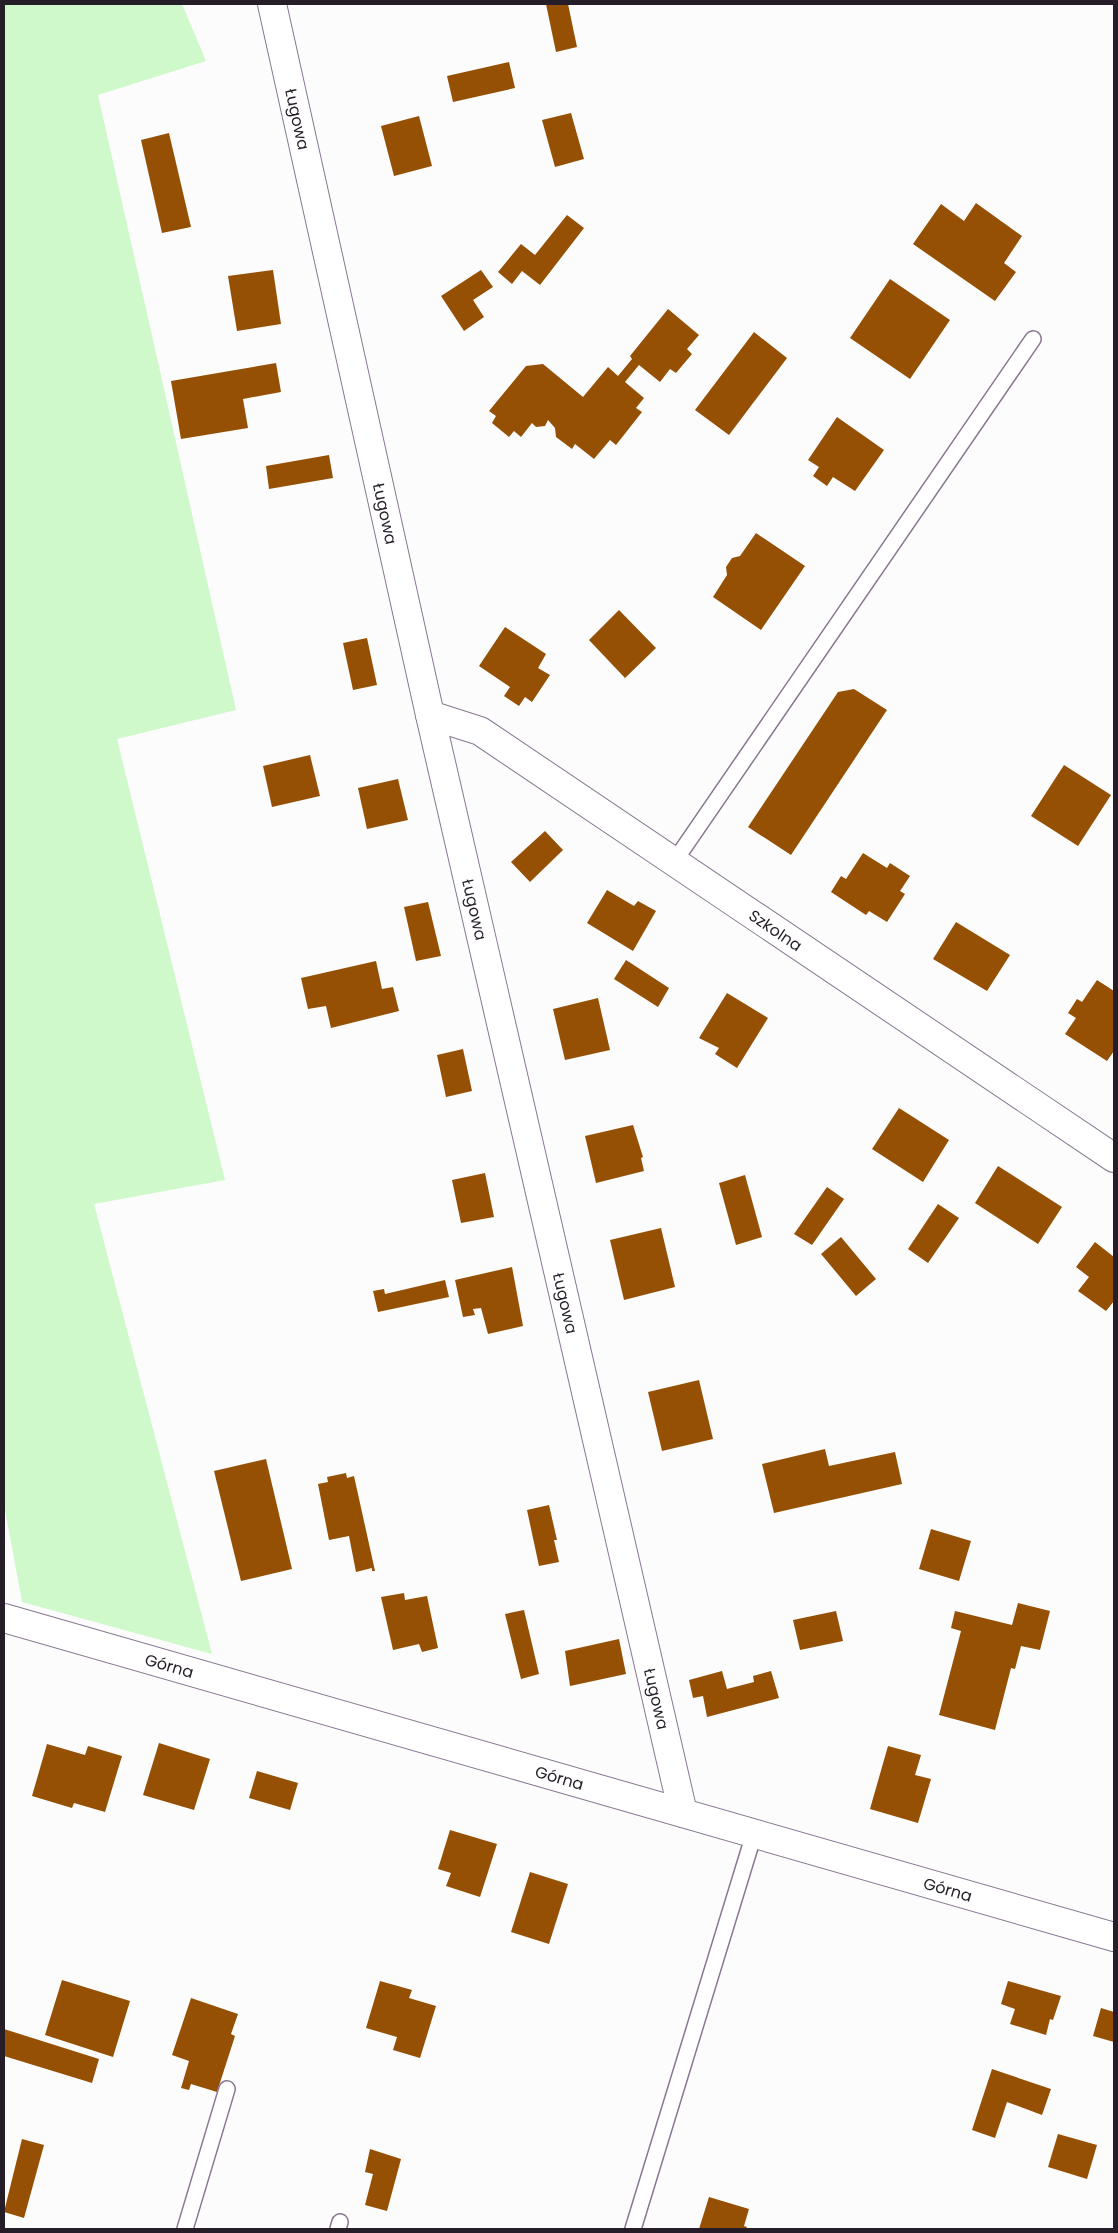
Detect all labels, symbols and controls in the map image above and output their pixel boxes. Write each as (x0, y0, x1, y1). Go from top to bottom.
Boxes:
street label: Ługowa (280, 86, 316, 152)
street label: Ługowa (367, 481, 403, 546)
street label: Ługowa (457, 877, 493, 942)
street label: Szkolna (744, 904, 807, 957)
street label: Ługowa (547, 1270, 584, 1336)
street label: Górna (142, 1648, 196, 1683)
street label: Ługowa (639, 1666, 675, 1732)
street label: Górna (532, 1760, 587, 1796)
street label: Górna (921, 1871, 975, 1907)

